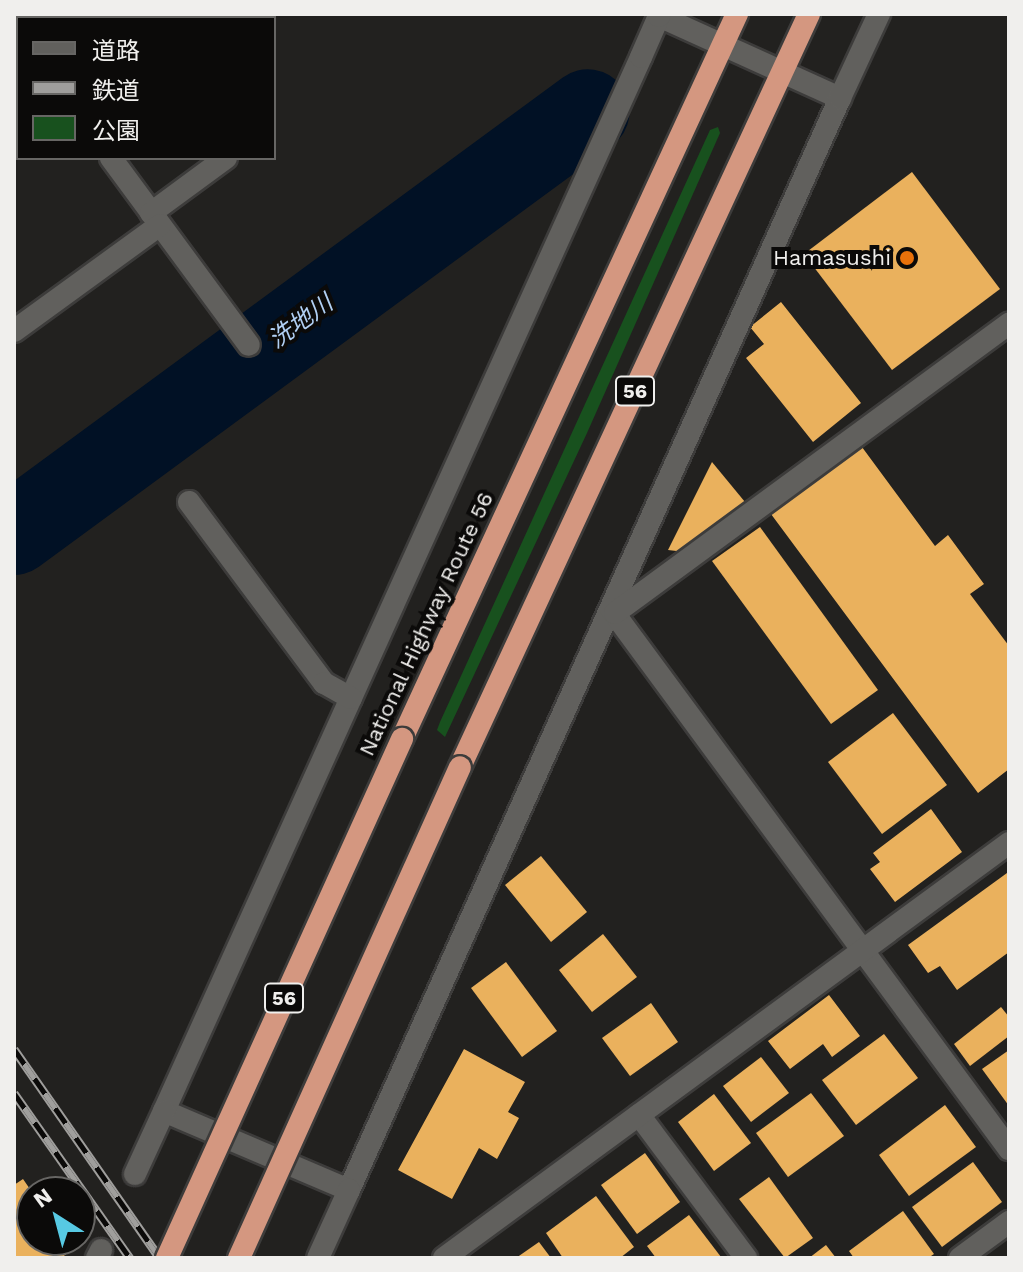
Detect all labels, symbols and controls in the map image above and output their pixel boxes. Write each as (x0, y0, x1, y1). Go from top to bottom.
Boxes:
legend (16, 16, 276, 160)
text: 道路 (92, 37, 140, 65)
text: 鉄道 (92, 77, 140, 105)
text: 公園 (92, 117, 140, 145)
place label: Hamasushi (773, 245, 891, 271)
marker: Hamasushi (898, 249, 916, 267)
water label: 洗地川 (263, 289, 339, 355)
road number: 56 (615, 375, 655, 407)
street label: National Highway Route 56 (353, 487, 499, 761)
road number: 56 (264, 982, 304, 1014)
north arrow (16, 1176, 96, 1256)
text: N (29, 1183, 57, 1213)

